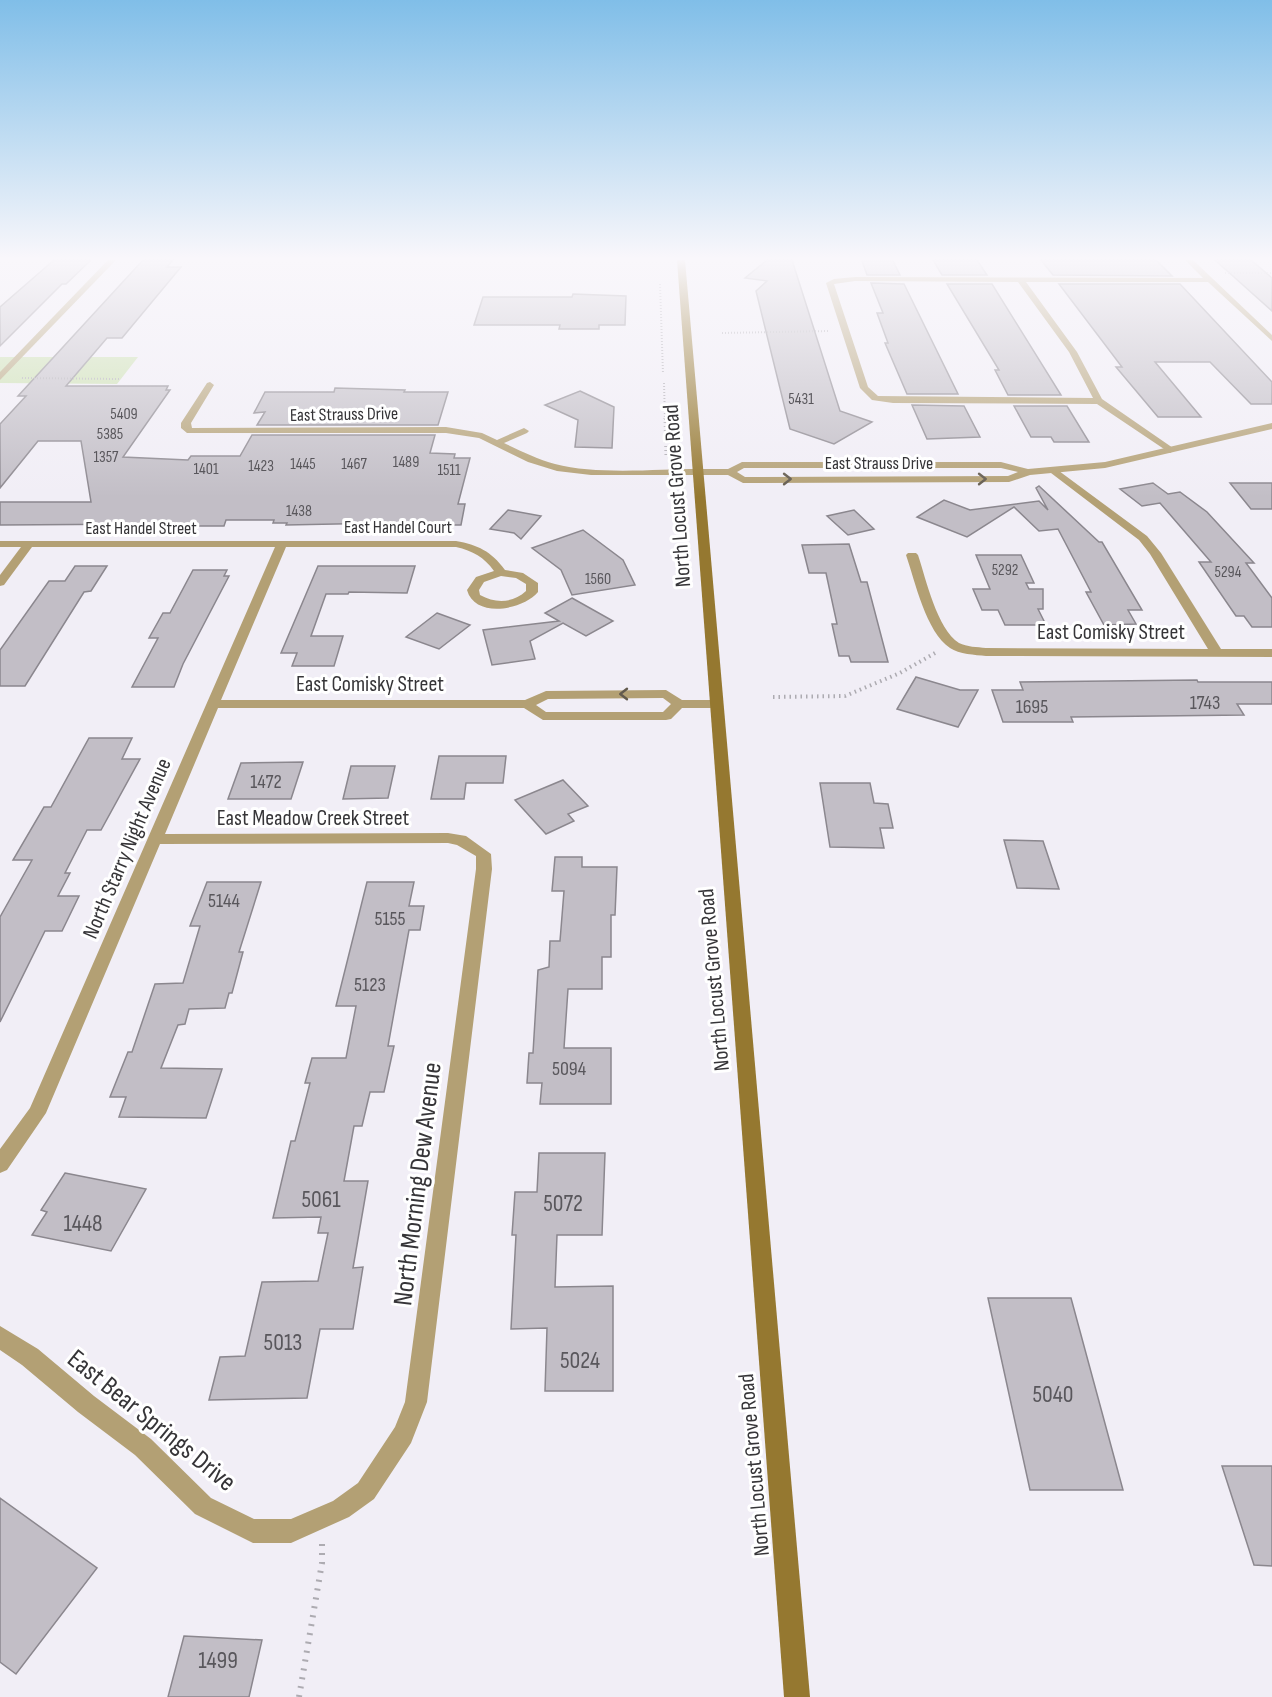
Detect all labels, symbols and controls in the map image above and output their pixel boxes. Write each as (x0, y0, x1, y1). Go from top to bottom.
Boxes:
house number: 5431 (788, 390, 814, 409)
street label: East Strauss Drive (290, 403, 398, 426)
street label: North Locust Grove Road (658, 404, 697, 588)
house number: 5409 (110, 405, 138, 424)
house number: 5385 (97, 425, 123, 444)
house number: 1357 (93, 448, 119, 467)
house number: 1489 (393, 453, 419, 472)
street label: East Strauss Drive (825, 453, 933, 474)
house number: 1445 (290, 455, 316, 474)
house number: 1467 (341, 455, 367, 474)
house number: 1423 (248, 457, 274, 476)
house number: 1401 (193, 460, 219, 479)
house number: 1511 (437, 461, 461, 480)
one-way arrow (782, 473, 791, 485)
one-way arrow (977, 473, 986, 485)
house number: 1438 (286, 502, 312, 521)
street label: East Handel Court (344, 517, 453, 538)
street label: East Handel Street (85, 518, 197, 539)
house number: 5292 (992, 561, 1018, 580)
house number: 5294 (1215, 563, 1242, 582)
house number: 1560 (585, 570, 611, 589)
street label: East Comisky Street (1037, 619, 1185, 646)
street label: East Comisky Street (296, 671, 444, 698)
one-way arrow (620, 688, 629, 701)
house number: 1743 (1190, 691, 1220, 715)
house number: 1695 (1016, 695, 1048, 719)
street label: North Starry Night Avenue (77, 754, 178, 943)
house number: 1472 (250, 770, 282, 794)
street label: East Meadow Creek Street (217, 805, 409, 832)
street label: North Locust Grove Road (693, 888, 736, 1072)
house number: 5144 (208, 889, 240, 913)
house number: 5155 (374, 907, 406, 931)
house number: 5123 (354, 973, 386, 997)
house number: 5094 (552, 1057, 586, 1081)
street label: North Morning Dew Avenue (387, 1061, 449, 1308)
house number: 5061 (301, 1185, 341, 1214)
house number: 5072 (543, 1189, 583, 1218)
house number: 1448 (63, 1209, 103, 1238)
house number: 5013 (264, 1328, 302, 1357)
street label: East Bear Springs Drive (61, 1343, 242, 1499)
house number: 5024 (560, 1346, 600, 1375)
street label: North Locust Grove Road (733, 1373, 776, 1557)
house number: 5040 (1032, 1380, 1074, 1409)
house number: 1499 (198, 1646, 238, 1675)

